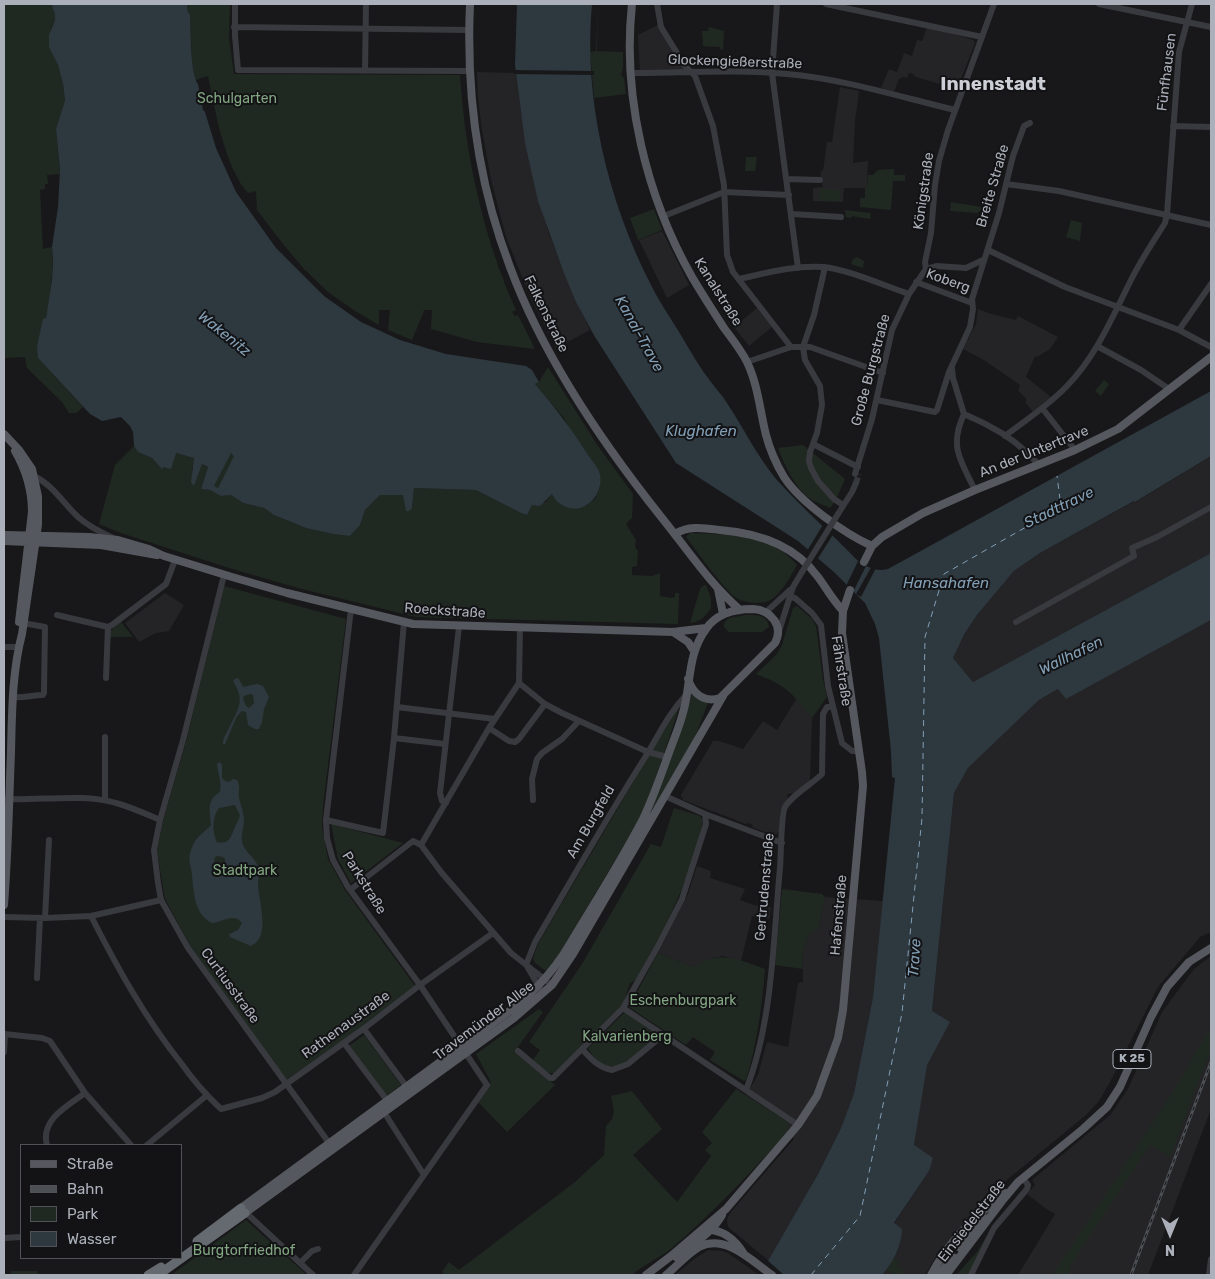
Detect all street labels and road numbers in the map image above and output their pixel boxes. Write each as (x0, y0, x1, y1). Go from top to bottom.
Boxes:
street label: Fünfhausen (1154, 32, 1180, 112)
street label: Glockengießerstraße (667, 51, 803, 73)
street label: Breite Straße (973, 142, 1013, 230)
street label: Königstraße (910, 151, 938, 231)
street label: Kanalstraße (690, 255, 746, 329)
street label: Koberg (924, 265, 972, 297)
street label: Falkenstraße (520, 273, 572, 355)
street label: Große Burgstraße (848, 312, 894, 428)
street label: An der Untertrave (977, 422, 1091, 482)
street label: Roeckstraße (404, 600, 486, 622)
street label: Fährstraße (827, 635, 855, 707)
street label: Am Burgfeld (563, 783, 619, 861)
street label: Gertrudenstraße (752, 832, 778, 942)
street label: Parkstraße (338, 849, 390, 917)
street label: Hafenstraße (827, 874, 851, 956)
street label: Curtiusstraße (197, 945, 263, 1027)
street label: Travemünder Allee (431, 978, 537, 1064)
street label: Rathenaustraße (299, 987, 393, 1063)
road number: K 25 (1113, 1050, 1151, 1068)
street label: Einsiedelstraße (935, 1176, 1009, 1266)

